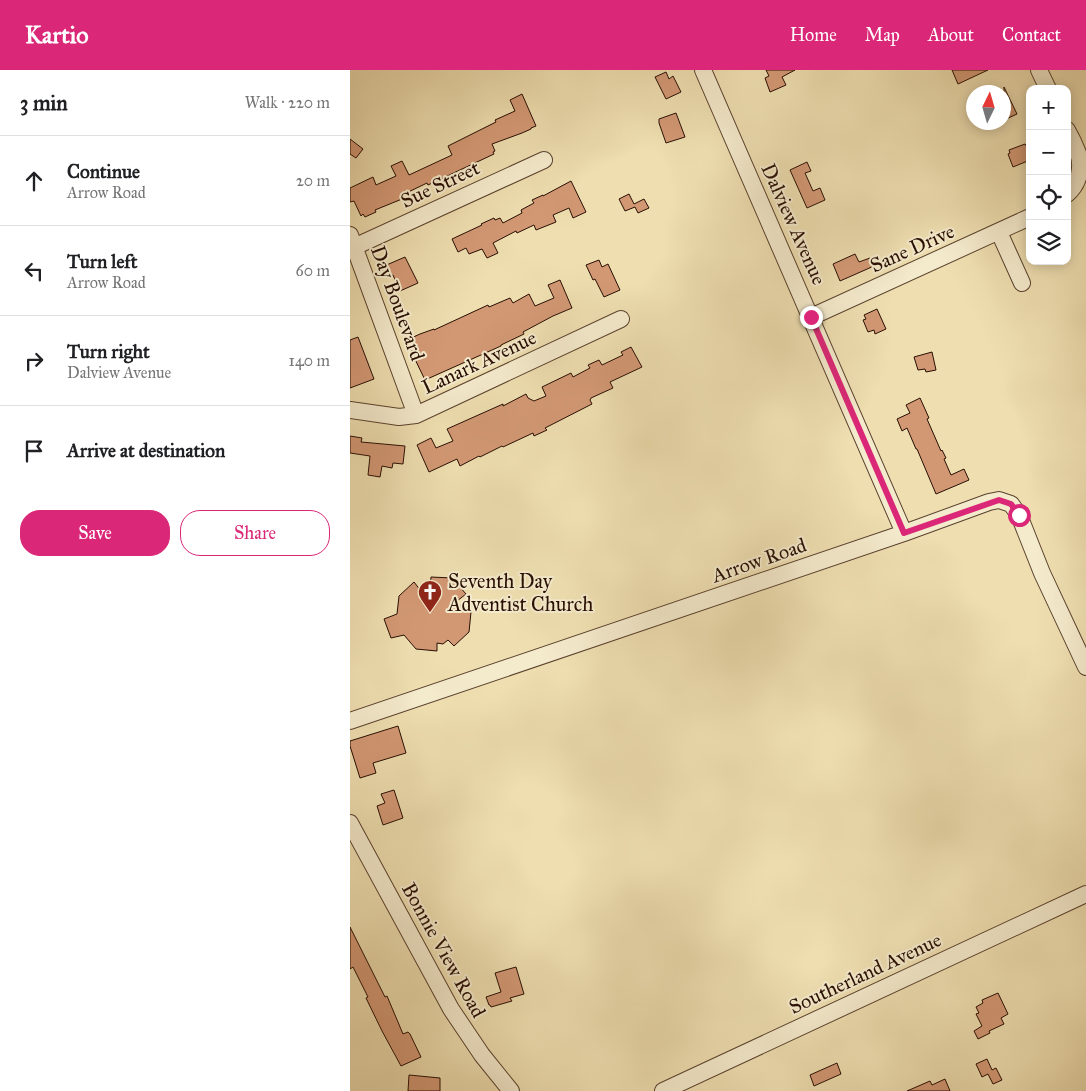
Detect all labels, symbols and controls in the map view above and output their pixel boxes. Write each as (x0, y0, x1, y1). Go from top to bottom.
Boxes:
text: Kartio (25, 20, 88, 50)
text: Home (790, 24, 837, 46)
text: Map (865, 24, 900, 46)
text: About (928, 24, 974, 46)
text: Contact (1002, 24, 1061, 46)
north arrow (966, 85, 1011, 130)
map controls (1026, 85, 1071, 265)
button: + (1026, 85, 1071, 130)
text: 3 min (20, 90, 68, 116)
text: Walk · 220 m (245, 93, 330, 112)
button: − (1026, 130, 1071, 175)
street label: Sue Street (397, 155, 483, 213)
text: Continue (67, 160, 140, 183)
street label: Dalview Avenue (757, 160, 831, 288)
icon: ahead (20, 167, 48, 195)
text: 20 m (296, 171, 330, 190)
button: locate (1026, 175, 1071, 220)
text: Arrow Road (67, 183, 146, 202)
street label: Sane Drive (866, 219, 958, 277)
button: layers (1026, 220, 1071, 265)
street label: Day Boulevard (366, 242, 430, 364)
text: Turn left (67, 250, 137, 273)
icon: left (20, 257, 48, 285)
text: 60 m (296, 261, 330, 280)
text: Arrow Road (67, 273, 146, 292)
route end (800, 306, 823, 329)
street label: Lanark Avenue (418, 325, 540, 399)
text: Turn right (67, 340, 150, 363)
icon: right (20, 347, 48, 375)
text: 140 m (289, 351, 330, 370)
text: Dalview Avenue (67, 363, 171, 382)
icon: arrive (20, 437, 48, 465)
text: Arrive at destination (67, 439, 225, 462)
route start (1008, 504, 1031, 527)
button: Save (20, 510, 170, 556)
button: Share (180, 510, 330, 556)
street label: Arrow Road (708, 533, 809, 588)
place label: Seventh Day Adventist Church (447, 569, 593, 616)
church icon: Seventh Day Adventist Church (417, 579, 443, 613)
street label: Bonnie View Road (397, 878, 491, 1022)
street label: Southerland Avenue (785, 927, 945, 1019)

